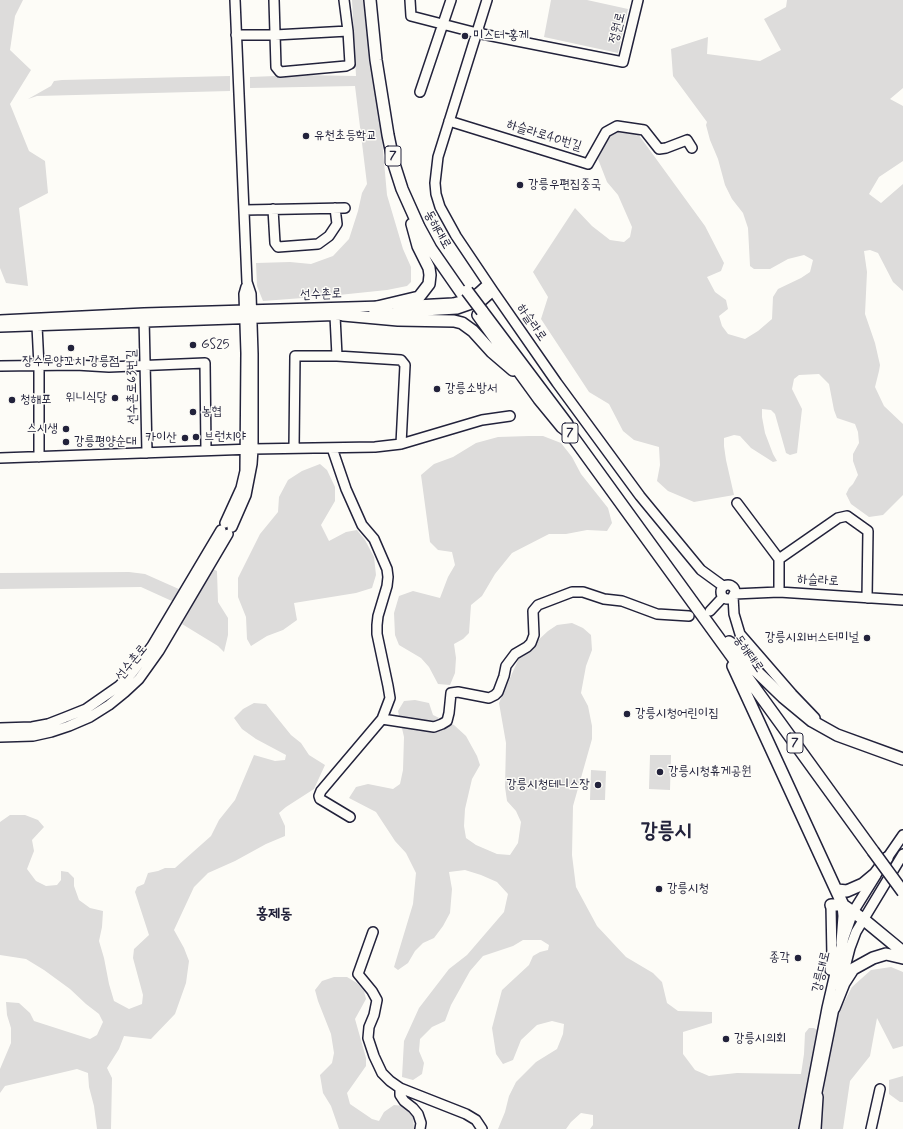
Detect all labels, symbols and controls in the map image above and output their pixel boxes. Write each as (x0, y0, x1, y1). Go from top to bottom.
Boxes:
street label: 정원로 (607, 11, 629, 45)
place label: 미스터 홍게 (473, 28, 529, 44)
marker: 미스터 홍게 (460, 31, 470, 41)
street label: 하슬라로40번길 (505, 117, 583, 155)
place label: 유천초등학교 (314, 128, 377, 144)
marker: 유천초등학교 (301, 131, 311, 141)
road number: 7 (385, 146, 401, 166)
place label: 강릉우편집중국 (528, 177, 601, 193)
marker: 강릉우편집중국 (515, 180, 525, 190)
street label: 동해대로 (420, 208, 454, 252)
street label: 선수촌로 (300, 286, 342, 304)
street label: 하슬라로 (513, 301, 549, 345)
place label: GS25 (201, 337, 230, 353)
marker: GS25 (188, 340, 198, 350)
marker: 장수루양꼬치 강릉점 (66, 343, 76, 353)
street label: 선수촌로63번길 (125, 349, 141, 425)
place label: 장수루양꼬치 강릉점 (22, 354, 120, 370)
place label: 강릉소방서 (445, 381, 497, 397)
marker: 강릉소방서 (432, 384, 442, 394)
place label: 위니식당 (65, 390, 107, 406)
place label: 청해포 (20, 392, 51, 408)
marker: 위니식당 (110, 393, 120, 403)
marker: 청해포 (7, 395, 17, 405)
place label: 농협 (201, 404, 222, 420)
marker: 농협 (188, 407, 198, 417)
place label: 스시생 (27, 421, 58, 437)
road number: 7 (562, 423, 578, 443)
marker: 스시생 (61, 424, 71, 434)
place label: 브런치야 (204, 429, 246, 445)
place label: 카이산 (146, 430, 177, 446)
marker: 브런치야 (191, 432, 201, 442)
marker: 카이산 (180, 433, 190, 443)
place label: 강릉평양순대 (74, 434, 137, 450)
marker: 강릉평양순대 (61, 437, 71, 447)
street label: 하슬라로 (797, 572, 839, 590)
place label: 강릉시외버스터미널 (765, 630, 859, 646)
street label: 동해대로 (730, 632, 766, 676)
marker: 강릉시외버스터미널 (862, 633, 872, 643)
street label: 선수촌로 (113, 642, 151, 684)
place label: 강릉시청어린이집 (635, 706, 719, 722)
marker: 강릉시청어린이집 (622, 709, 632, 719)
road number: 7 (787, 733, 803, 753)
place label: 강릉시청휴게공원 (668, 764, 752, 780)
marker: 강릉시청휴게공원 (655, 767, 665, 777)
place label: 강릉시청테니스장 (506, 777, 590, 793)
marker: 강릉시청테니스장 (593, 780, 603, 790)
district label: 강릉시 (641, 820, 691, 846)
place label: 강릉시청 (667, 881, 709, 897)
marker: 강릉시청 (654, 884, 664, 894)
district label: 홍제동 (256, 906, 292, 924)
place label: 종각 (769, 950, 790, 966)
street label: 강릉대로 (810, 950, 834, 994)
marker: 종각 (793, 953, 803, 963)
place label: 강릉시의회 (734, 1031, 786, 1047)
marker: 강릉시의회 (721, 1034, 731, 1044)

